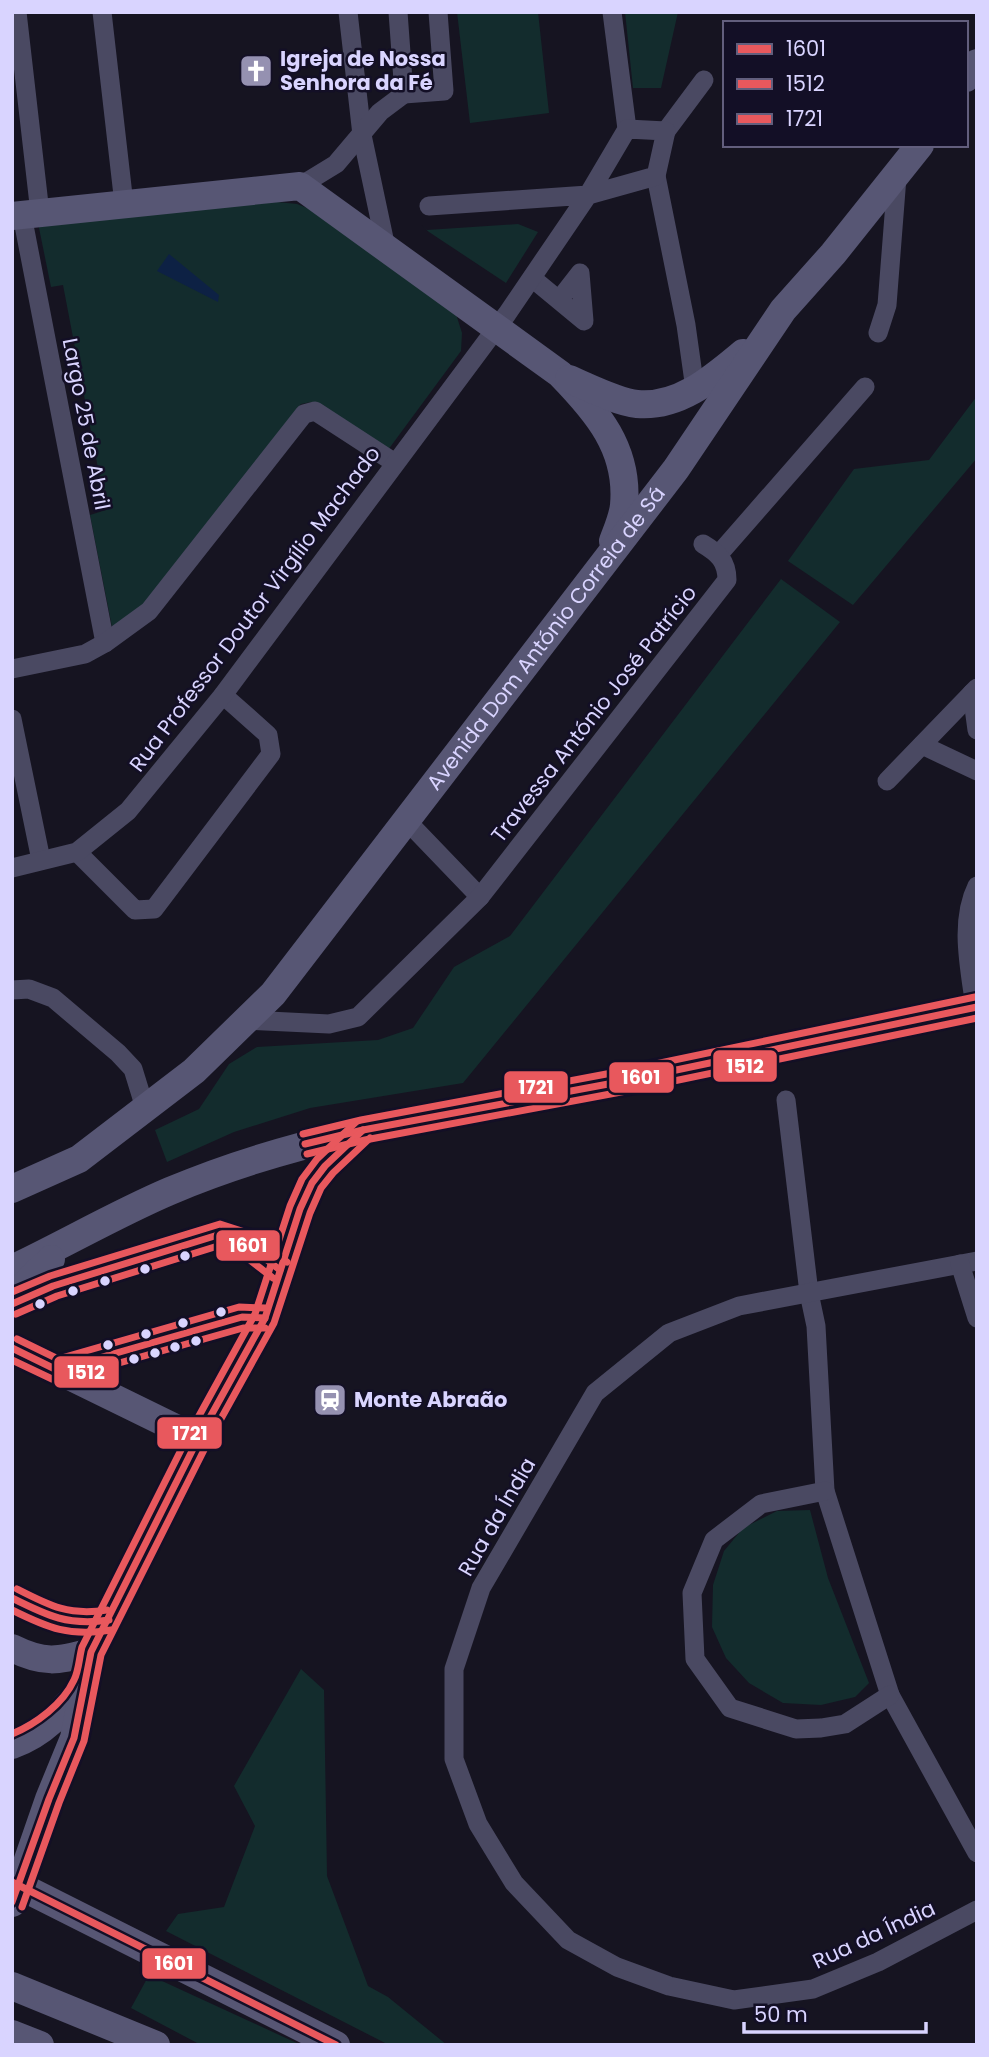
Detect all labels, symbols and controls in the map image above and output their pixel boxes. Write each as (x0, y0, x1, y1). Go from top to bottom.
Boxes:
legend (723, 21, 968, 147)
text: 1601 (786, 34, 826, 63)
place label: Igreja de Nossa Senhora da Fé (280, 44, 446, 97)
church icon: Igreja de Nossa Senhora da Fé (237, 52, 275, 90)
text: 1512 (786, 69, 825, 98)
text: 1721 (786, 104, 823, 133)
street label: Largo 25 de Abril (56, 335, 117, 512)
street label: Rua Professor Doutor Virgílio Machado (122, 440, 387, 777)
street label: Avenida Dom António Correia de Sá (420, 480, 672, 796)
street label: Travessa António José Patrício (484, 579, 703, 848)
line badge: 1512 (712, 1049, 778, 1083)
text: 1512 (726, 1053, 764, 1080)
line badge: 1601 (608, 1061, 675, 1094)
text: 1601 (622, 1064, 660, 1091)
line badge: 1721 (503, 1070, 569, 1104)
text: 1721 (518, 1074, 554, 1101)
line badge: 1601 (215, 1229, 281, 1262)
text: 1601 (229, 1232, 267, 1259)
unlabelled marker (178, 1249, 192, 1263)
unlabelled marker (138, 1262, 152, 1276)
unlabelled marker (98, 1274, 112, 1288)
unlabelled marker (66, 1284, 80, 1298)
unlabelled marker (33, 1297, 47, 1311)
unlabelled marker (214, 1305, 228, 1319)
unlabelled marker (176, 1316, 190, 1330)
unlabelled marker (139, 1327, 153, 1341)
unlabelled marker (189, 1334, 203, 1348)
unlabelled marker (101, 1338, 115, 1352)
unlabelled marker (168, 1340, 182, 1354)
unlabelled marker (148, 1346, 162, 1360)
unlabelled marker (127, 1352, 141, 1366)
line badge: 1512 (53, 1355, 120, 1389)
text: 1512 (67, 1359, 105, 1386)
station icon: Monte Abraão (311, 1381, 349, 1419)
place label: Monte Abraão (354, 1385, 507, 1414)
line badge: 1721 (156, 1416, 223, 1450)
text: 1721 (172, 1420, 208, 1447)
street label: Rua da Índia (451, 1452, 542, 1581)
street label: Rua da Índia (808, 1893, 940, 1976)
line badge: 1601 (141, 1947, 207, 1980)
text: 1601 (155, 1950, 193, 1977)
scale bar (744, 1990, 926, 2034)
text: 50 m (754, 2000, 808, 2029)

